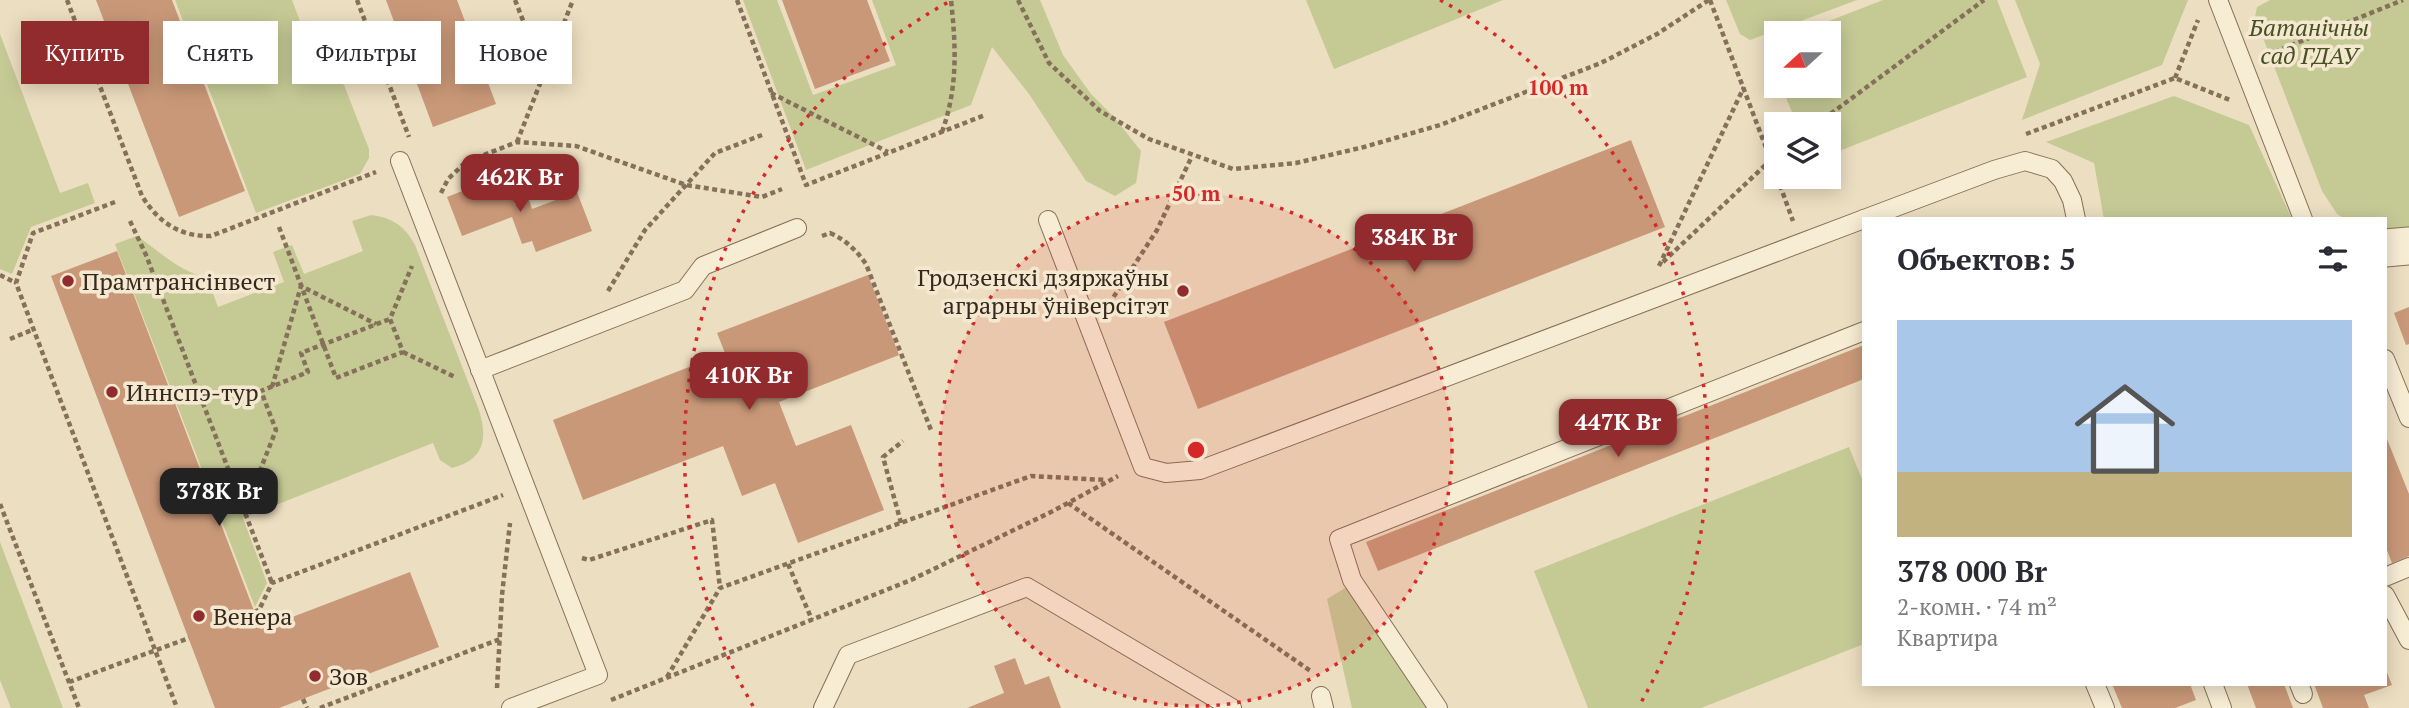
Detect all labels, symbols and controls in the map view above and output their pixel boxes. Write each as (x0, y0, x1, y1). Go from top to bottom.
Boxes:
park label: Батанічны сад ГДАУ (2248, 11, 2369, 71)
chip: Купить (21, 21, 149, 84)
chip: Снять (163, 21, 278, 84)
chip: Фильтры (292, 21, 441, 84)
chip: Новое (455, 21, 572, 84)
north arrow (1764, 21, 1841, 98)
map controls (1764, 21, 1841, 189)
text: 100 m (1528, 73, 1589, 101)
button: layers (1764, 112, 1841, 189)
pin: 462K Br (455, 154, 585, 214)
text: 462K Br (477, 161, 563, 192)
text: 50 m (1172, 179, 1221, 207)
pin: 384K Br (1349, 215, 1479, 274)
text: 384K Br (1371, 221, 1457, 252)
text: Объектов: 5 (1897, 239, 2076, 279)
icon: filters (2314, 240, 2352, 278)
place label: Гродзенскі дзяржаўны аграрны ўніверсітэт (917, 261, 1169, 321)
place label: Прамтрансінвест (82, 265, 275, 297)
marker: Прамтрансінвест (60, 273, 76, 289)
marker: Гродзенскі дзяржаўны аграрны ўніверсітэт (1175, 283, 1191, 299)
pin: 410K Br (684, 352, 814, 412)
text: 410K Br (706, 359, 792, 390)
icon: home (2062, 366, 2188, 492)
place label: Иннспэ-тур (126, 376, 259, 408)
marker: Иннспэ-тур (104, 384, 120, 400)
pin: 447K Br (1553, 400, 1683, 459)
text: 447K Br (1575, 406, 1661, 437)
centre of rings (1184, 438, 1208, 462)
pin: 378K Br (154, 468, 284, 528)
text: 378K Br (176, 475, 262, 506)
text: 378 000 Br (1897, 551, 2047, 591)
text: 2-комн. · 74 m² (1897, 591, 2057, 622)
place label: Венера (213, 600, 292, 632)
marker: Венера (191, 608, 207, 624)
text: Квартира (1897, 622, 1998, 653)
place label: Зов (329, 660, 368, 692)
marker: Зов (307, 668, 323, 684)

